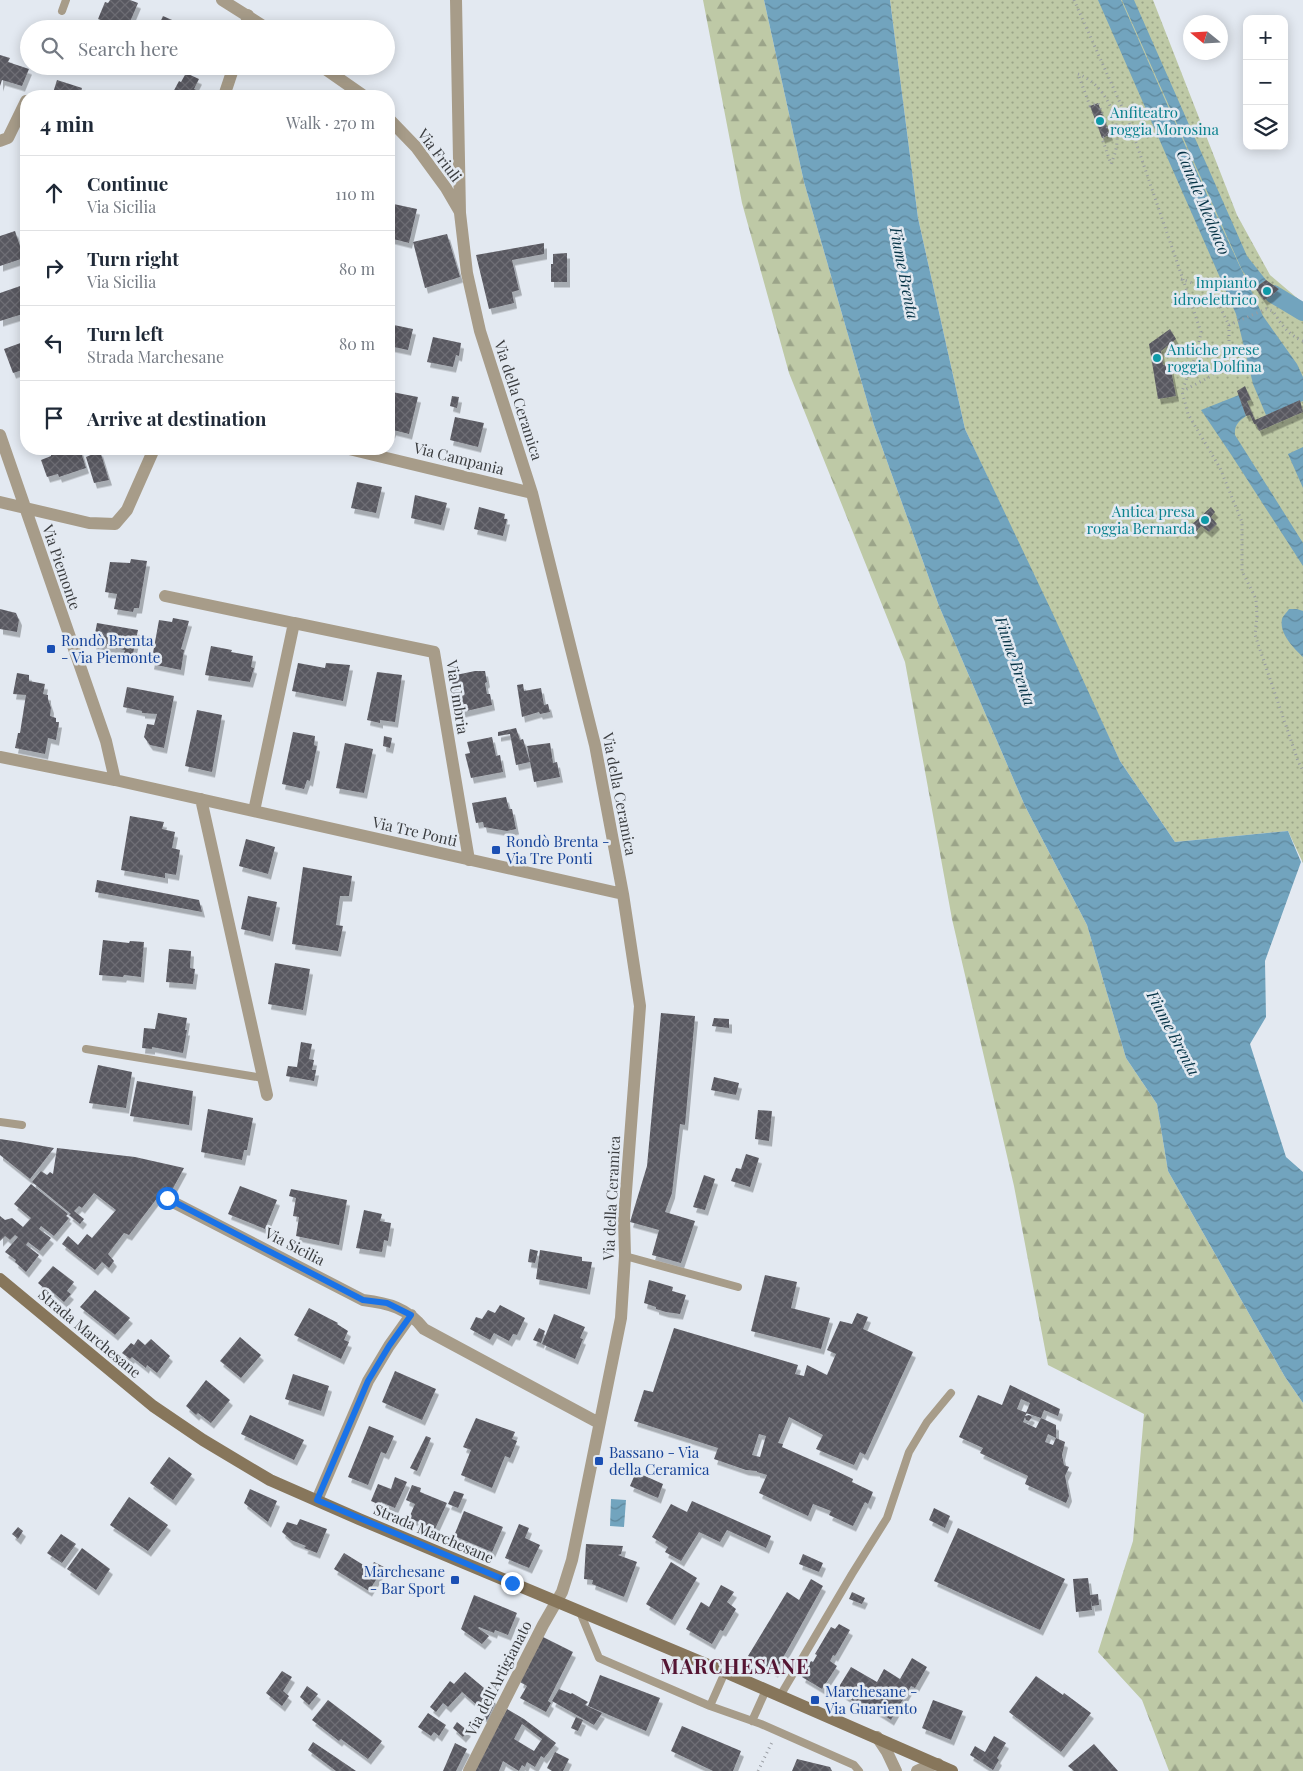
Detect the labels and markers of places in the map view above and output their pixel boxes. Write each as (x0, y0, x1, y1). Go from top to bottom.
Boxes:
place label: Anfiteatro roggia Morosina (1109, 102, 1220, 139)
marker: Anfiteatro roggia Morosina (1094, 115, 1106, 127)
place label: Impianto idroelettrico (1173, 272, 1257, 309)
marker: Impianto idroelettrico (1261, 285, 1273, 297)
place label: Antiche prese roggia Dolfina (1166, 339, 1262, 376)
marker: Antiche prese roggia Dolfina (1151, 352, 1163, 364)
place label: Antica presa roggia Bernarda (1087, 501, 1196, 538)
marker: Antica presa roggia Bernarda (1199, 514, 1211, 526)
place label: Rondò Brenta - Via Piemonte (61, 630, 160, 667)
marker: Rondò Brenta - Via Piemonte (45, 643, 57, 655)
place label: Rondò Brenta - Via Tre Ponti (505, 831, 610, 868)
marker: Rondò Brenta - Via Tre Ponti (490, 844, 502, 856)
place label: Bassano - Via della Ceramica (609, 1442, 710, 1479)
marker: Bassano - Via della Ceramica (593, 1455, 605, 1467)
place label: Marchesane - Bar Sport (364, 1561, 446, 1598)
marker: Marchesane - Bar Sport (449, 1574, 461, 1586)
place label: Marchesane - Via Guariento (824, 1681, 917, 1718)
marker: Marchesane - Via Guariento (809, 1694, 821, 1706)

